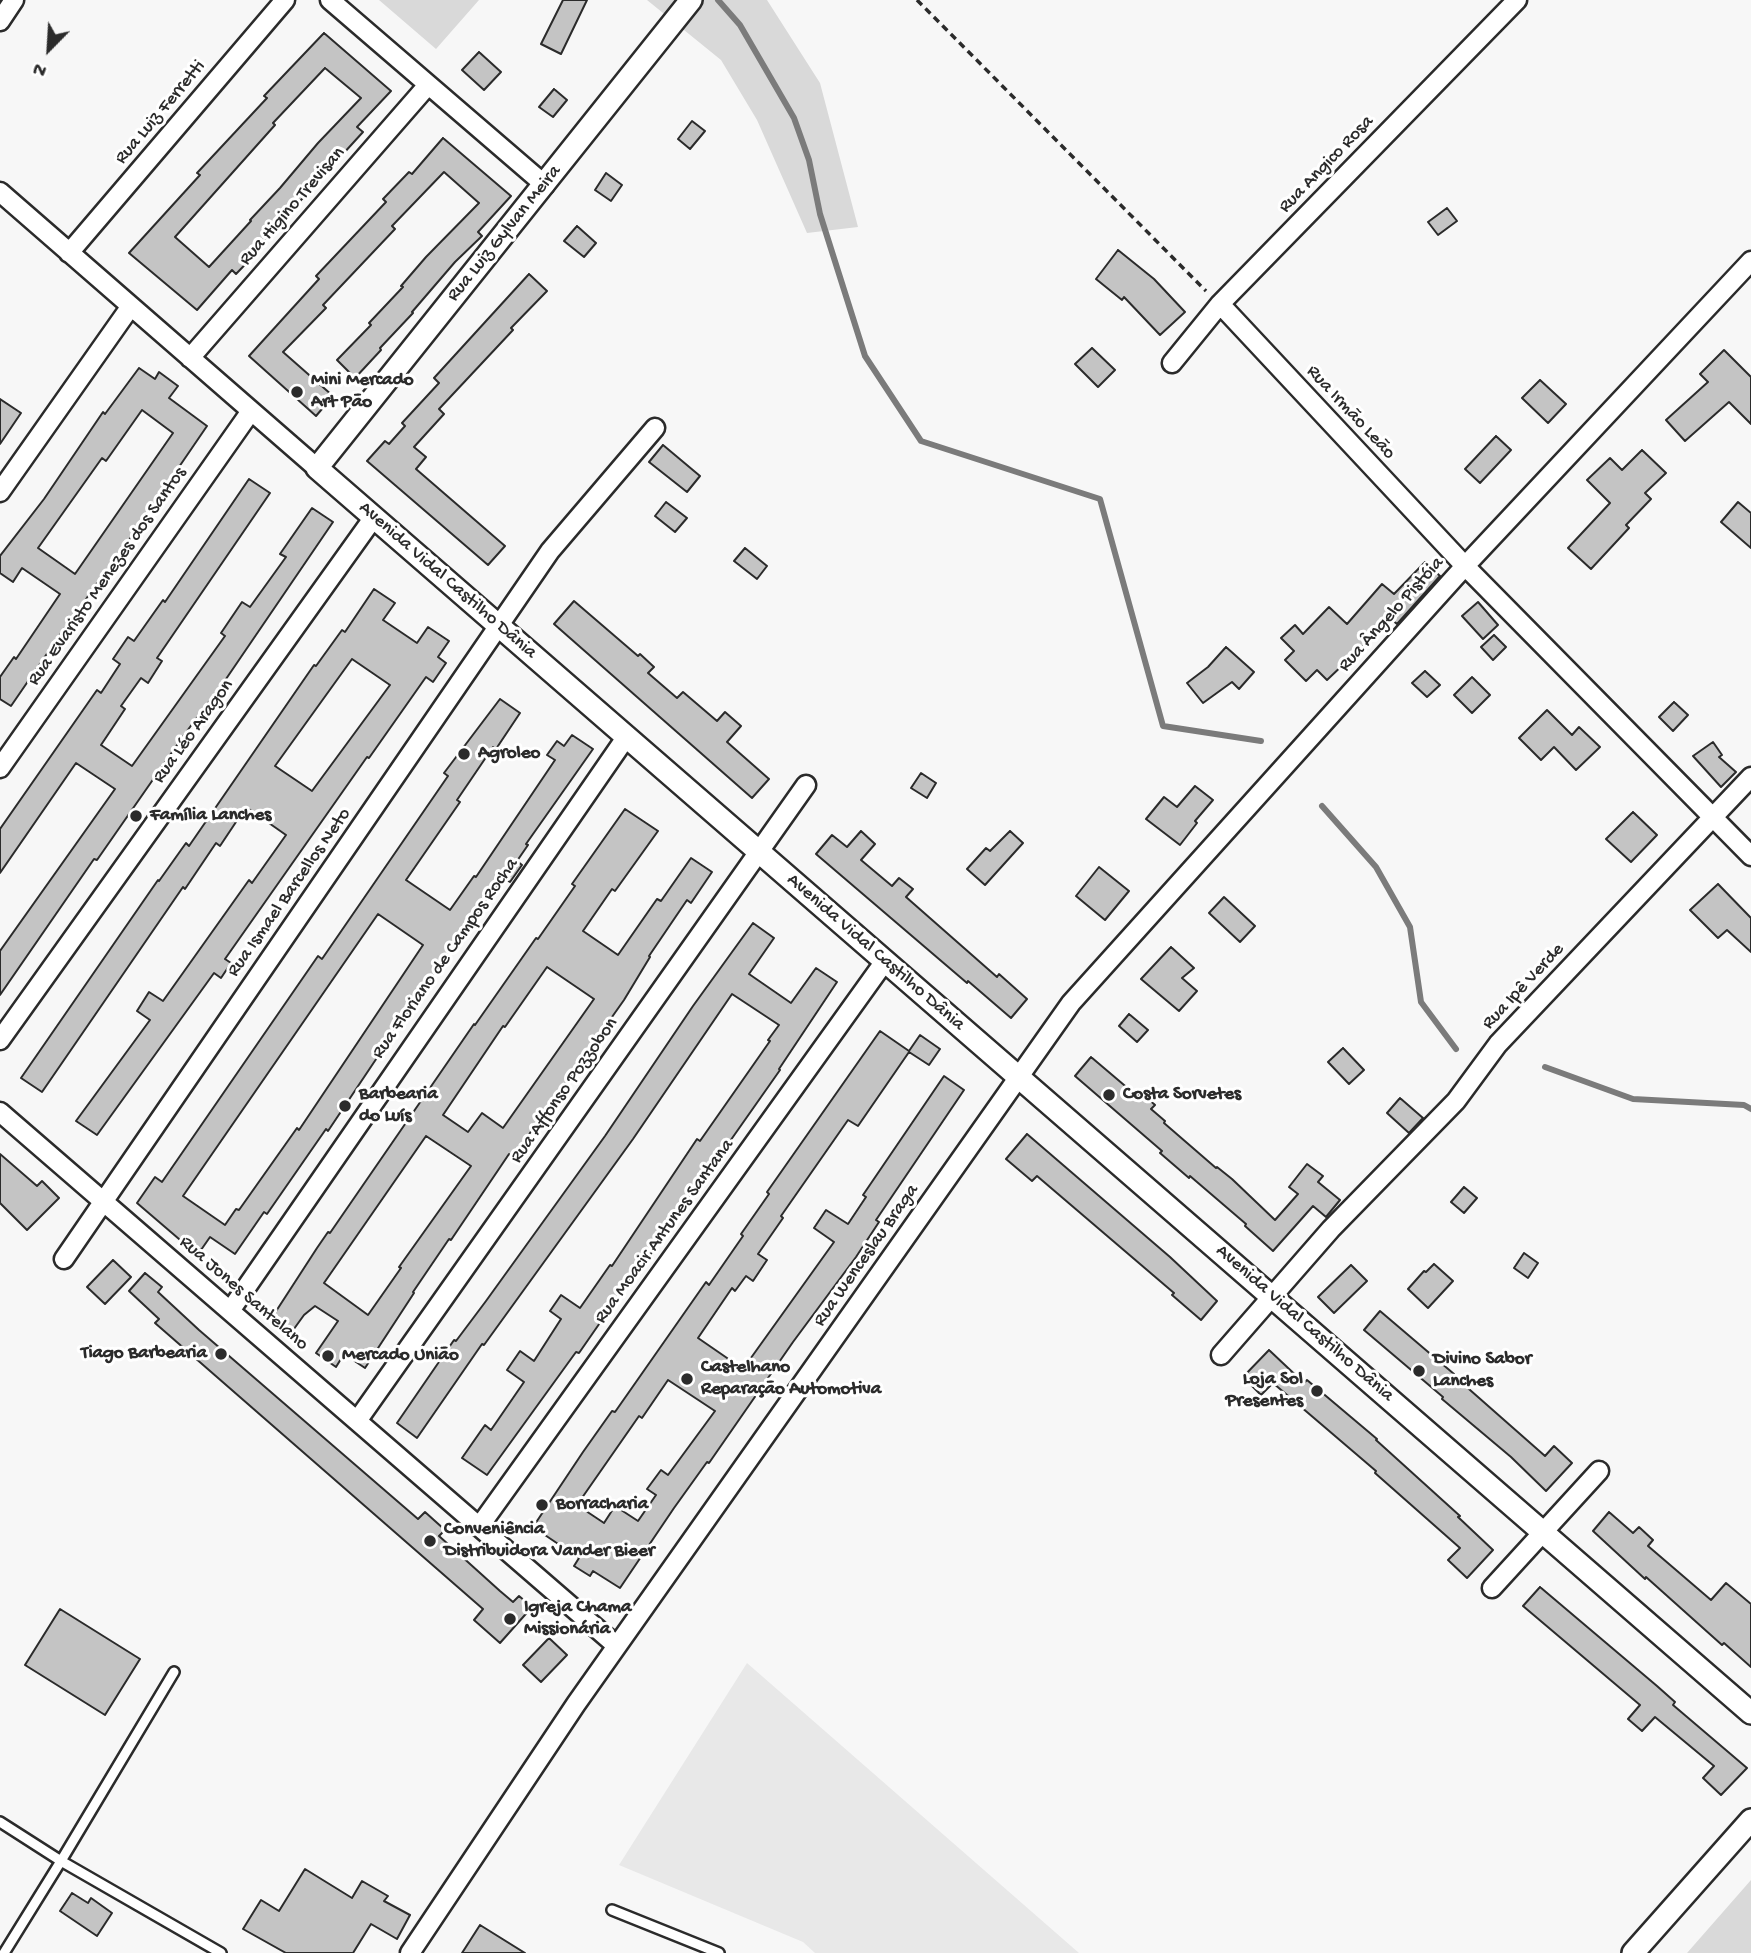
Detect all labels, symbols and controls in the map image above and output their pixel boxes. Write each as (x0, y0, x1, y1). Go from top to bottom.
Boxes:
north arrow (14, 14, 84, 84)
text: N (30, 56, 51, 82)
street label: Rua Luiz Ferretti (111, 56, 211, 170)
street label: Rua Angico Rosa (1275, 111, 1379, 219)
street label: Rua Higino Trevisan (235, 143, 351, 271)
street label: Rua Luiz Gylvan Meira (443, 161, 567, 307)
street label: Rua Irmão Leão (1300, 361, 1400, 465)
place label: Mini Mercado Art Pão (311, 370, 414, 414)
marker: Mini Mercado Art Pão (289, 384, 305, 400)
street label: Rua Evaristo Menezes dos Santos (24, 463, 192, 691)
street label: Avenida Vidal Castilho Dânia (353, 497, 541, 665)
street label: Rua Ângelo Pistóia (1334, 553, 1450, 677)
street label: Rua Léo Aragon (149, 675, 239, 789)
place label: Agroleo (478, 743, 540, 765)
marker: Agroleo (456, 746, 472, 762)
street label: Rua Ismael Barcellos Neto (223, 804, 357, 982)
place label: Família Lanches (150, 805, 271, 827)
marker: Família Lanches (128, 808, 144, 824)
street label: Rua Floriano de Campos Rocha (368, 854, 524, 1064)
street label: Avenida Vidal Castilho Dânia (781, 869, 969, 1037)
street label: Rua Ipê Verde (1478, 939, 1570, 1035)
street label: Rua Affonso Pozzobon (506, 1014, 624, 1168)
place label: Barbearia do Luís (359, 1084, 438, 1128)
place label: Costa Sorvetes (1123, 1084, 1241, 1106)
marker: Costa Sorvetes (1101, 1087, 1117, 1103)
marker: Barbearia do Luís (337, 1098, 353, 1114)
street label: Rua Moacir Antunes Santana (590, 1135, 740, 1329)
street label: Rua Wenceslau Braga (809, 1180, 925, 1332)
street label: Rua Jones Santelano (174, 1232, 312, 1356)
street label: Avenida Vidal Castilho Dânia (1210, 1240, 1398, 1408)
place label: Tiago Barbearia (81, 1343, 207, 1365)
place label: Mercado União (342, 1345, 459, 1367)
marker: Tiago Barbearia (213, 1346, 229, 1362)
marker: Mercado União (320, 1348, 336, 1364)
place label: Divino Sabor Lanches (1433, 1349, 1531, 1393)
place label: Castelhano Reparação Automotiva (701, 1357, 881, 1401)
marker: Divino Sabor Lanches (1411, 1363, 1427, 1379)
place label: Loja Sol Presentes (1226, 1369, 1303, 1413)
marker: Castelhano Reparação Automotiva (679, 1371, 695, 1387)
marker: Loja Sol Presentes (1309, 1383, 1325, 1399)
place label: Borracharia (556, 1494, 648, 1516)
marker: Borracharia (534, 1497, 550, 1513)
place label: Conveniência Distribuidora Vander Bieer (444, 1519, 654, 1563)
marker: Conveniência Distribuidora Vander Bieer (422, 1533, 438, 1549)
place label: Igreja Chama Missionária (524, 1597, 632, 1641)
marker: Igreja Chama Missionária (502, 1611, 518, 1627)

